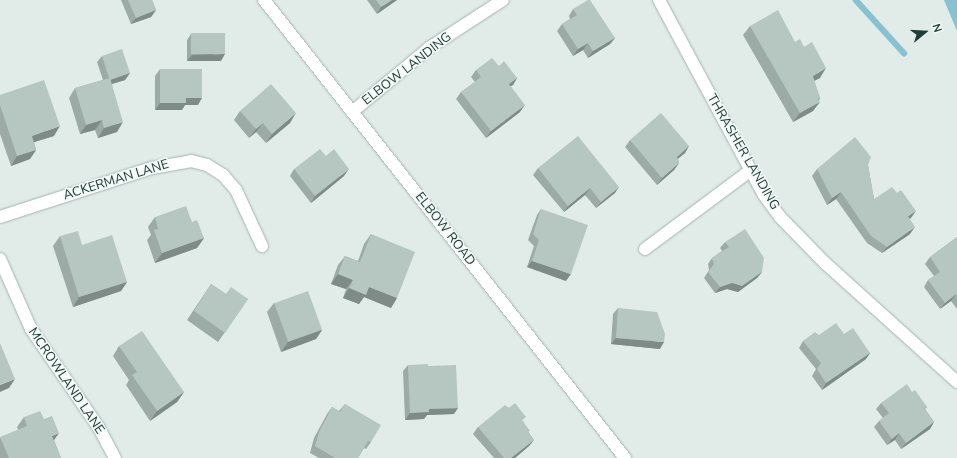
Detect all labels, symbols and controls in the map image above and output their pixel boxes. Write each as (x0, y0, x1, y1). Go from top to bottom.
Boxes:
north arrow (905, 12, 945, 52)
text: N (928, 22, 945, 34)
street label: ELBOW LANDING (359, 29, 455, 109)
street label: THRASHER LANDING (703, 91, 783, 213)
street label: ACKERMAN LANE (61, 157, 171, 203)
street label: ELBOW ROAD (412, 189, 478, 269)
street label: MCROWLAND LANE (25, 325, 107, 437)

